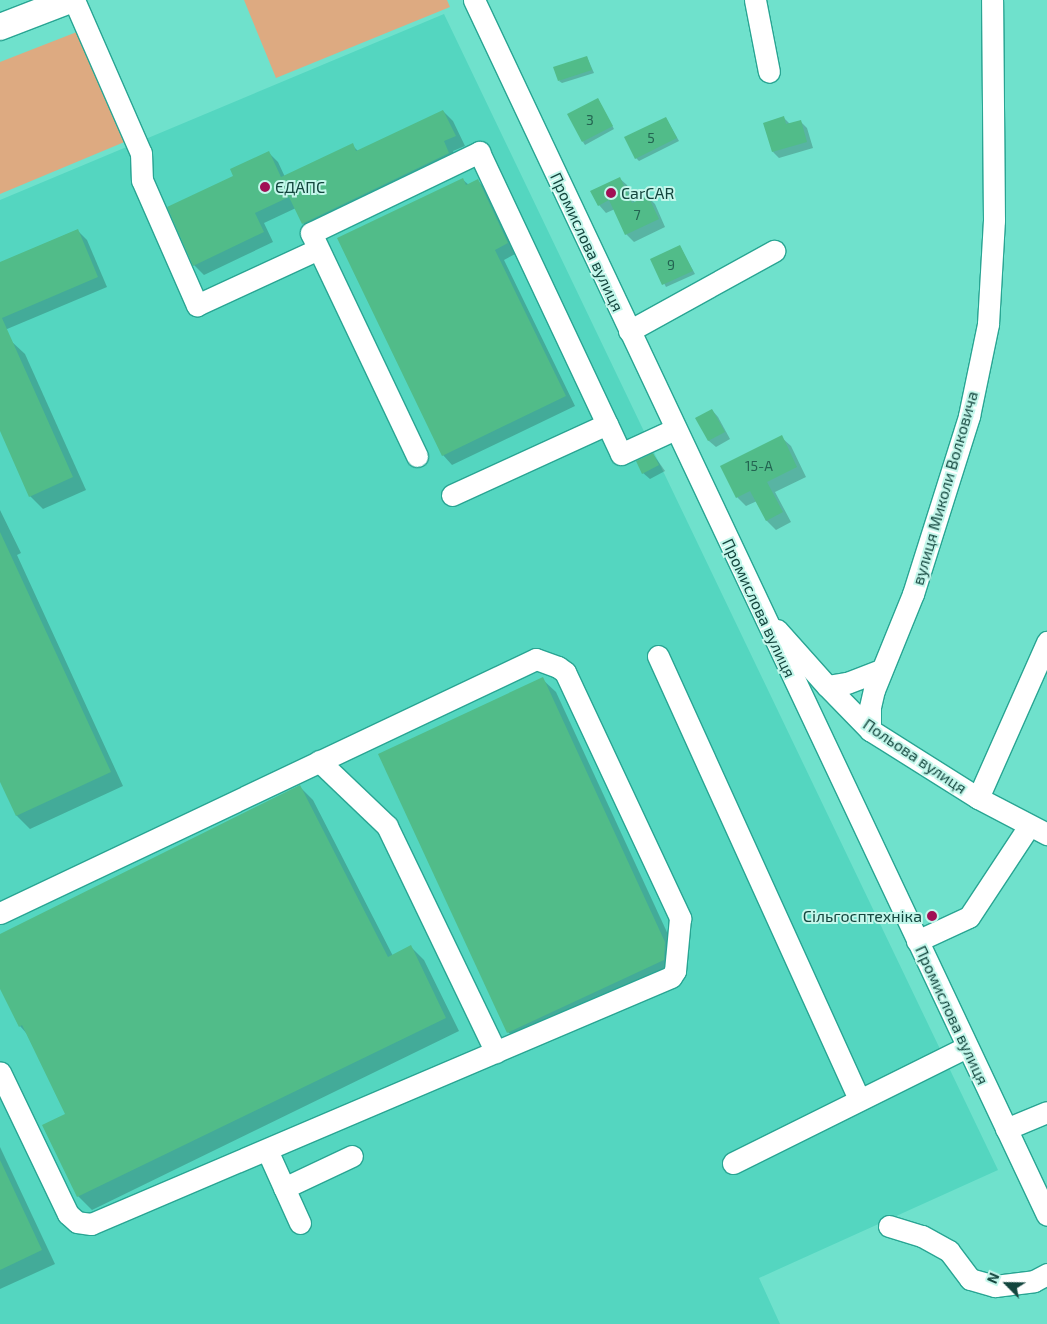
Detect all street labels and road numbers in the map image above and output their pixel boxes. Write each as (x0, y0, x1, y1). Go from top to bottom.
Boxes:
street label: Промислова вулиця (546, 169, 628, 315)
street label: вулиця Миколи Волковича (908, 389, 982, 587)
street label: Промислова вулиця (718, 535, 800, 681)
street label: Польова вулиця (860, 714, 970, 798)
street label: Промислова вулиця (911, 942, 993, 1088)

